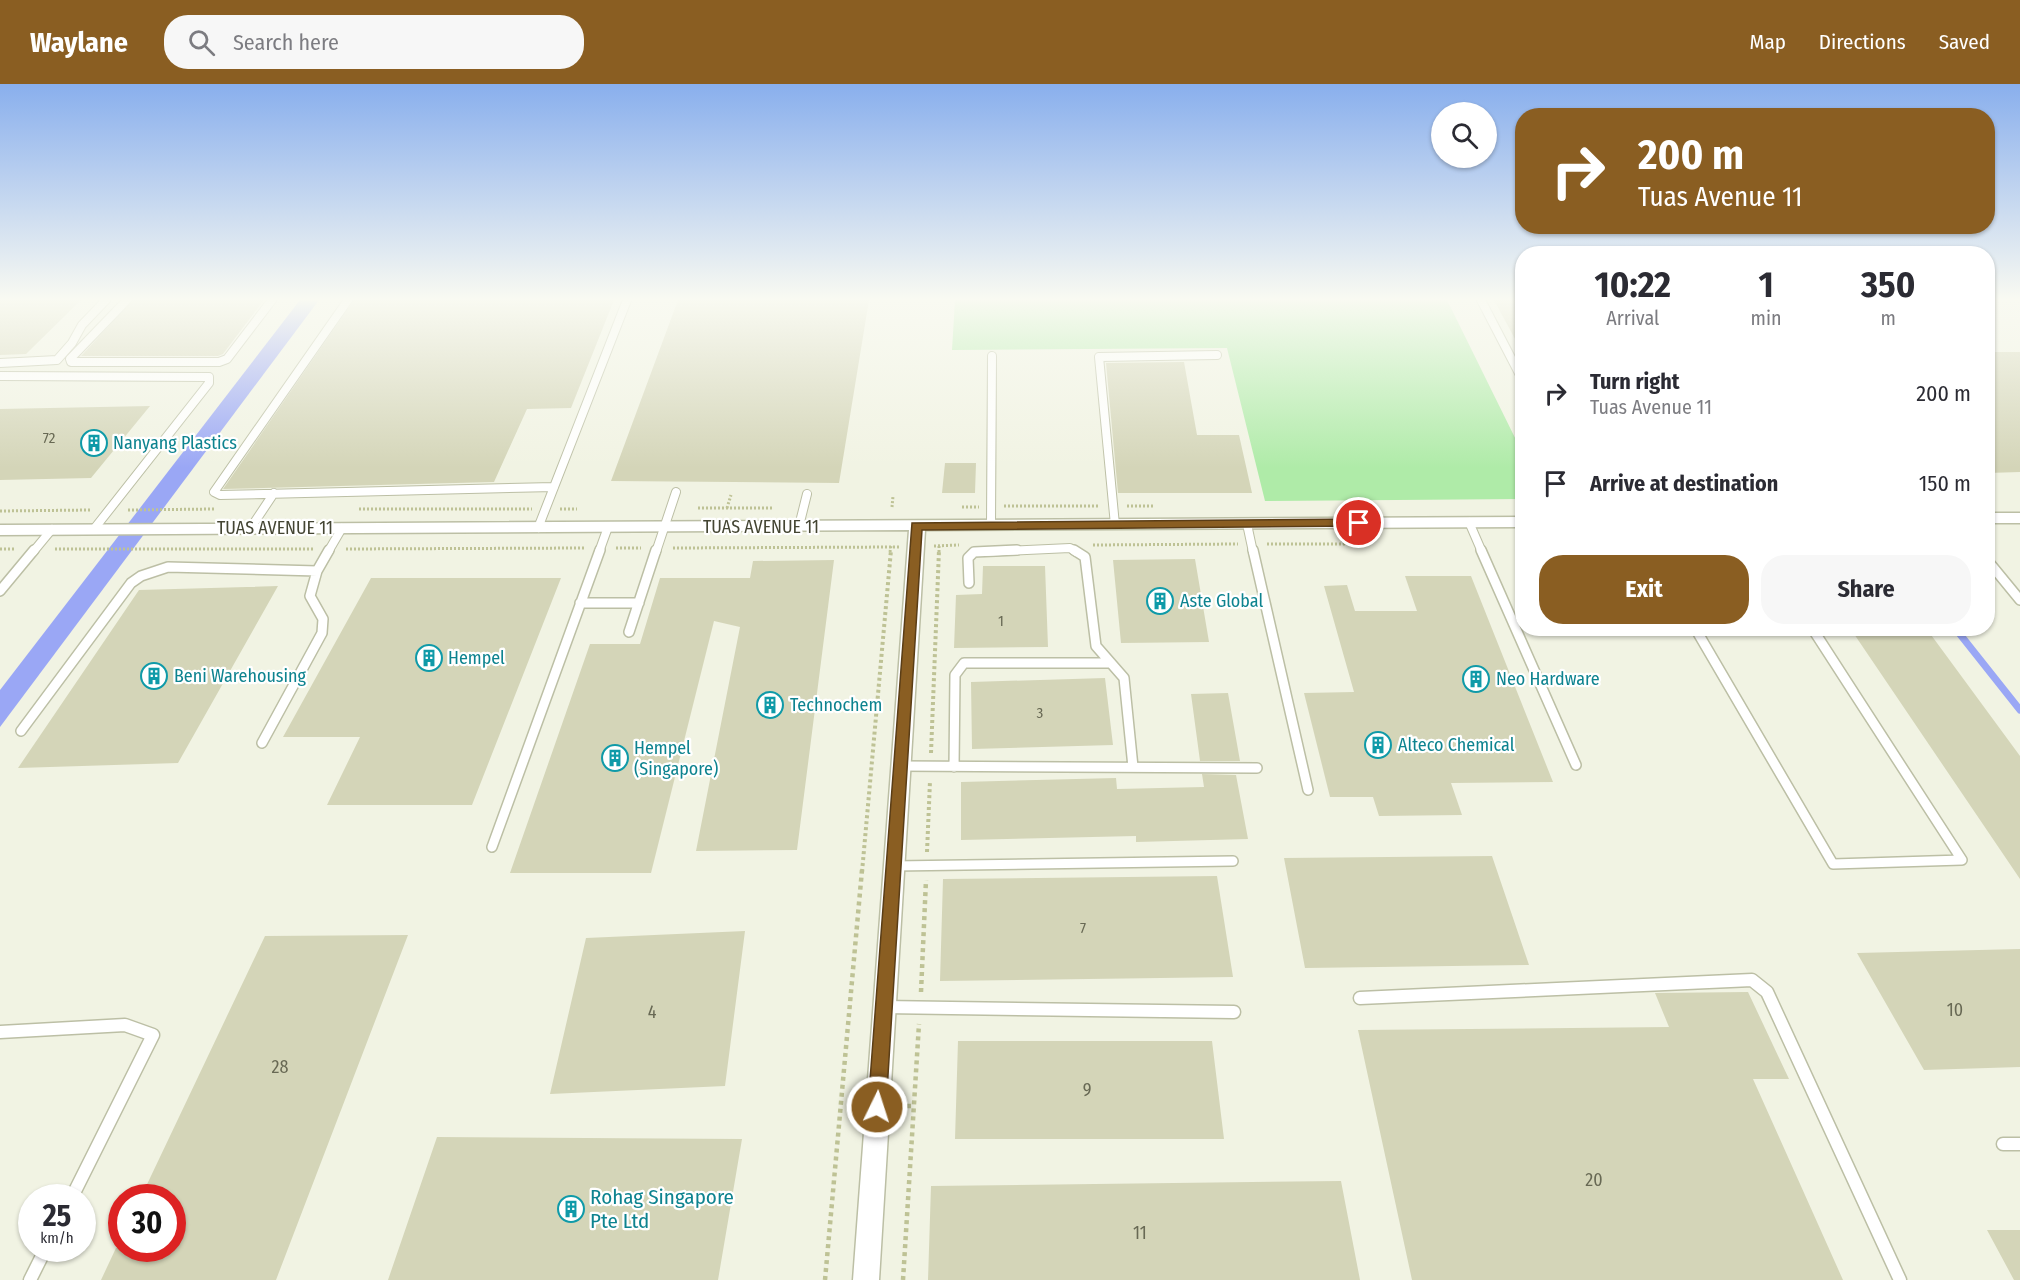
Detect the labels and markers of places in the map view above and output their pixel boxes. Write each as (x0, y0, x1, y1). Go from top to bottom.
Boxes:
building icon: Nanyang Plastics (79, 428, 109, 458)
place label: Nanyang Plastics (113, 432, 237, 454)
pin (1333, 497, 1384, 548)
building icon: Aste Global (1145, 586, 1175, 616)
place label: Aste Global (1180, 590, 1263, 612)
building icon: Hempel (414, 643, 444, 673)
place label: Hempel (448, 647, 505, 669)
building icon: Beni Warehousing (139, 661, 169, 691)
building icon: Neo Hardware (1461, 664, 1491, 694)
place label: Beni Warehousing (174, 665, 306, 687)
place label: Neo Hardware (1496, 668, 1600, 690)
building icon: Technochem (755, 690, 785, 720)
place label: Technochem (790, 694, 882, 716)
building icon: Alteco Chemical (1363, 730, 1393, 760)
place label: Alteco Chemical (1398, 734, 1515, 756)
place label: Hempel (Singapore) (634, 737, 718, 780)
building icon: Hempel (Singapore) (600, 743, 630, 773)
place label: Rohag Singapore Pte Ltd (590, 1184, 734, 1234)
building icon: Rohag Singapore Pte Ltd (556, 1194, 586, 1224)

